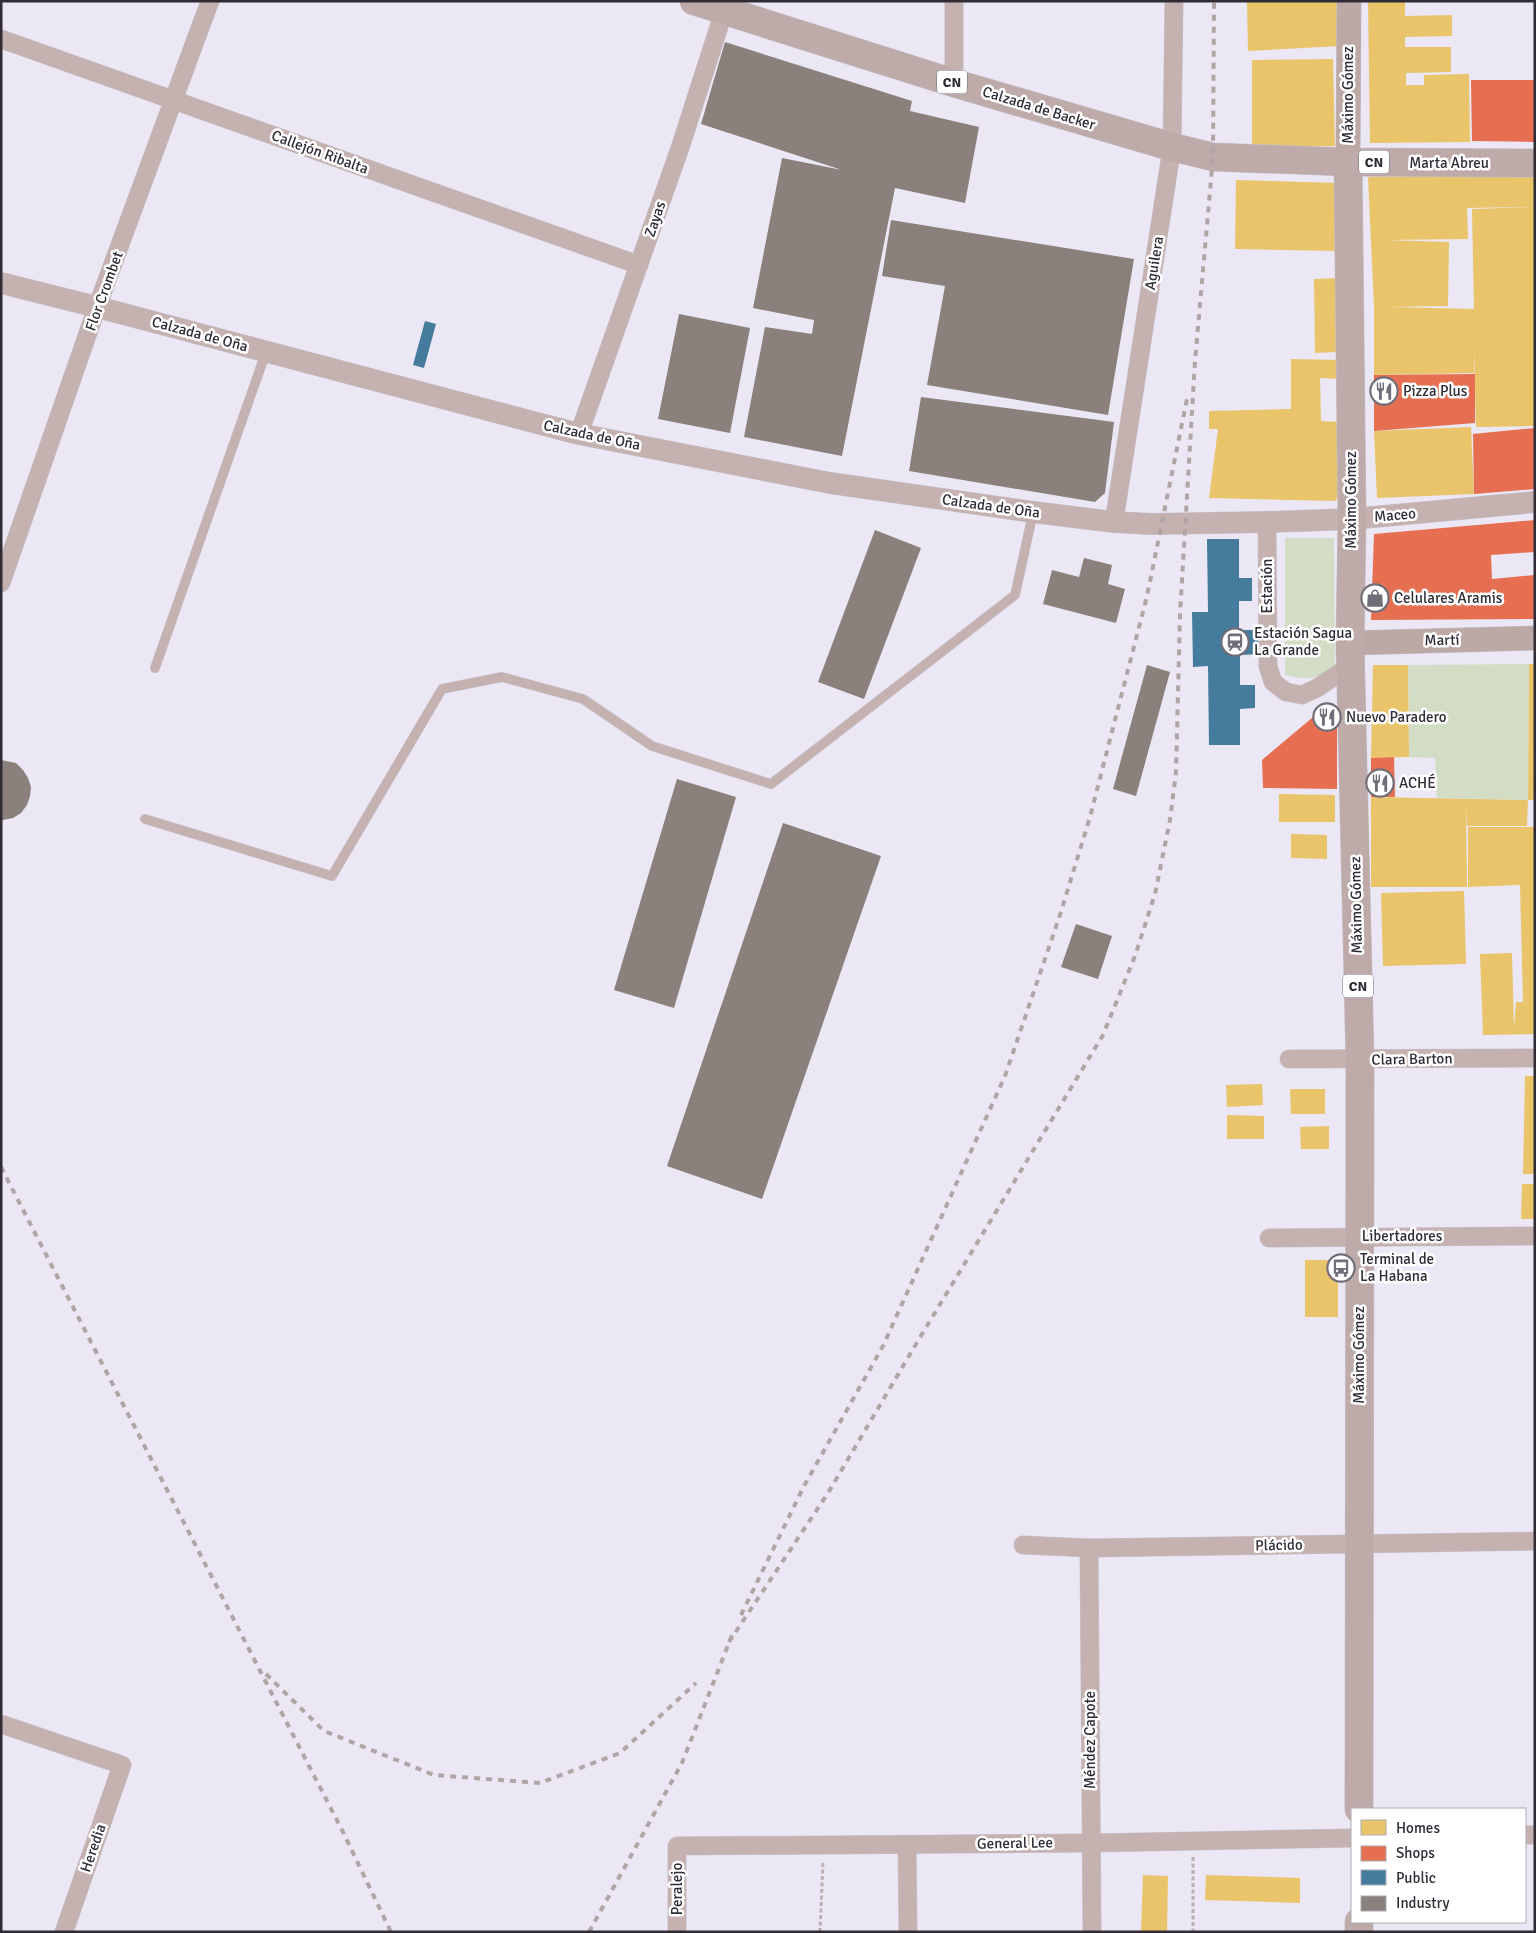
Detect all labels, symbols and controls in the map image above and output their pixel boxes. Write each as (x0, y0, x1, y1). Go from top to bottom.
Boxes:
street label: Máximo Gómez (1339, 46, 1357, 144)
road number: CN (937, 70, 967, 94)
street label: Calzada de Backer (980, 82, 1098, 134)
street label: Callejón Ribalta (269, 126, 371, 178)
road number: CN (1359, 150, 1389, 173)
street label: Marta Abreu (1409, 154, 1489, 172)
street label: Zayas (641, 198, 670, 239)
street label: Aguilera (1141, 235, 1167, 291)
street label: Flor Crombet (81, 249, 127, 333)
street label: Calzada de Oña (150, 313, 250, 355)
restaurant icon: Pizza Plus (1369, 376, 1399, 406)
place label: Pizza Plus (1403, 382, 1468, 400)
street label: Calzada de Oña (542, 416, 642, 454)
street label: Máximo Gómez (1342, 451, 1360, 549)
street label: Calzada de Oña (941, 490, 1041, 522)
street label: Maceo (1373, 504, 1417, 526)
street label: Estación (1258, 558, 1276, 614)
shop icon: Celulares Aramis (1360, 583, 1390, 613)
place label: Celulares Aramis (1394, 589, 1503, 607)
place label: Estación Sagua La Grande (1254, 624, 1352, 659)
station icon: Estación Sagua La Grande (1220, 627, 1250, 657)
street label: Martí (1424, 631, 1460, 649)
restaurant icon: Nuevo Paradero (1312, 702, 1342, 732)
place label: Nuevo Paradero (1346, 708, 1447, 726)
restaurant icon: ACHÉ (1365, 768, 1395, 798)
place label: ACHÉ (1399, 773, 1436, 792)
street label: Máximo Gómez (1346, 856, 1366, 954)
road number: CN (1343, 974, 1373, 998)
street label: Clara Barton (1371, 1049, 1453, 1069)
street label: Libertadores (1362, 1227, 1443, 1245)
place label: Terminal de La Habana (1360, 1250, 1434, 1285)
bus stop icon: Terminal de La Habana (1326, 1253, 1356, 1283)
street label: Máximo Gómez (1350, 1306, 1368, 1404)
street label: Plácido (1255, 1536, 1303, 1554)
street label: Méndez Capote (1081, 1691, 1099, 1789)
legend (1351, 1808, 1526, 1923)
text: Homes (1396, 1819, 1440, 1837)
street label: Heredia (76, 1821, 110, 1875)
street label: General Lee (977, 1833, 1053, 1853)
text: Shops (1396, 1844, 1435, 1862)
street label: Peralejo (668, 1863, 686, 1915)
text: Public (1396, 1869, 1436, 1887)
text: Industry (1396, 1894, 1449, 1912)

